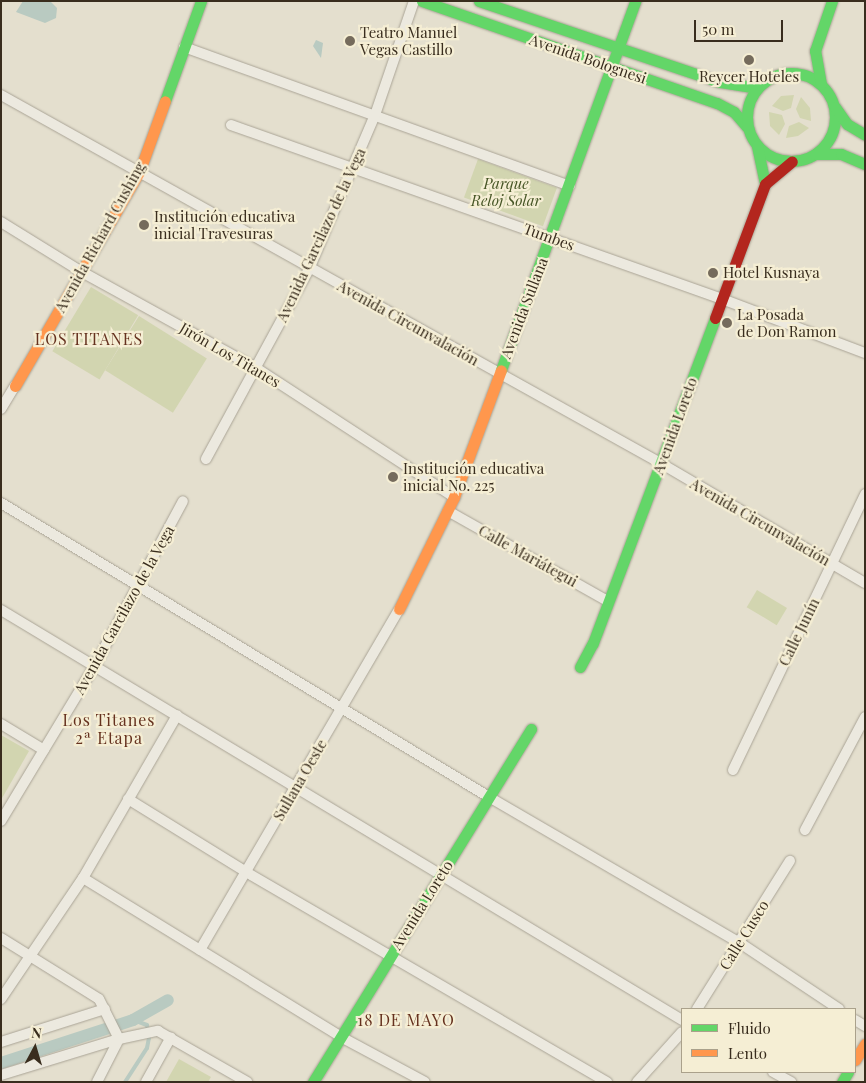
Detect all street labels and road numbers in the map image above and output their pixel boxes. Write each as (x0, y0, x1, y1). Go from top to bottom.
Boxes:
street label: Avenida Bolognesi (527, 30, 649, 88)
street label: Avenida Garcilazo de la Vega (272, 145, 370, 325)
street label: Avenida Richard Cushing (51, 158, 149, 316)
street label: Tumbes (521, 219, 577, 255)
street label: Avenida Sullana (496, 255, 552, 361)
street label: Avenida Circunvalación (334, 277, 482, 369)
street label: Jirón Los Titanes (176, 319, 284, 391)
street label: Avenida Loreto (649, 375, 701, 477)
street label: Avenida Circunvalación (687, 475, 833, 569)
street label: Calle Mariátegui (475, 521, 581, 591)
street label: Avenida Garcilazo de la Vega (70, 522, 178, 698)
street label: Calle Junín (775, 595, 823, 669)
street label: Sullana Oeste (269, 736, 331, 824)
street label: Avenida Loreto (387, 857, 457, 953)
street label: Calle Cusco (715, 897, 773, 973)

